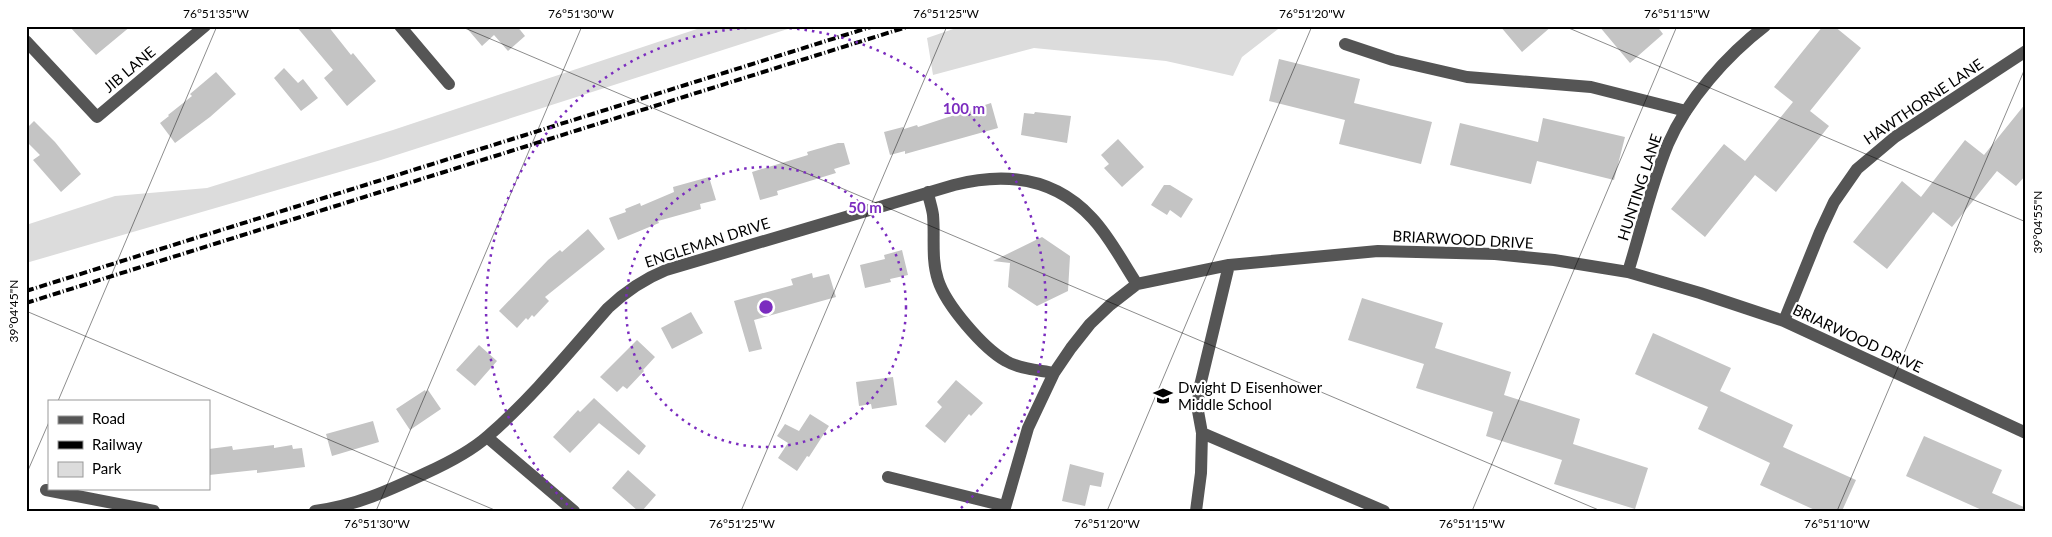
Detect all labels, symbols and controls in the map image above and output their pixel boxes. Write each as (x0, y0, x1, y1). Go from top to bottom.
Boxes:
text: 76°51'35"W (183, 6, 250, 21)
text: 76°51'30"W (548, 6, 615, 21)
text: 76°51'25"W (913, 6, 980, 21)
text: 76°51'20"W (1279, 6, 1346, 21)
text: 76°51'15"W (1644, 6, 1711, 21)
street label: JIB LANE (99, 42, 159, 96)
street label: HAWTHORNE LANE (1860, 54, 1986, 148)
text: 100 m (943, 99, 985, 117)
street label: HUNTING LANE (1613, 131, 1665, 243)
text: 39°04'55"N (2030, 191, 2045, 253)
text: 50 m (848, 198, 882, 216)
street label: ENGLEMAN DRIVE (642, 213, 772, 271)
street label: BRIARWOOD DRIVE (1392, 226, 1534, 252)
text: 39°04'45"N (6, 280, 21, 342)
centre of rings (757, 298, 775, 316)
street label: BRIARWOOD DRIVE (1790, 300, 1926, 376)
place label: Dwight D Eisenhower Middle School (1178, 378, 1323, 413)
school or university icon: Dwight D Eisenhower Middle School (1152, 385, 1174, 407)
legend (48, 400, 210, 490)
text: Road (92, 409, 125, 427)
text: Railway (92, 435, 143, 453)
text: Park (92, 459, 122, 477)
text: 76°51'30"W (344, 516, 411, 531)
text: 76°51'25"W (709, 516, 776, 531)
text: 76°51'20"W (1074, 516, 1141, 531)
text: 76°51'15"W (1439, 516, 1506, 531)
text: 76°51'10"W (1804, 516, 1871, 531)

